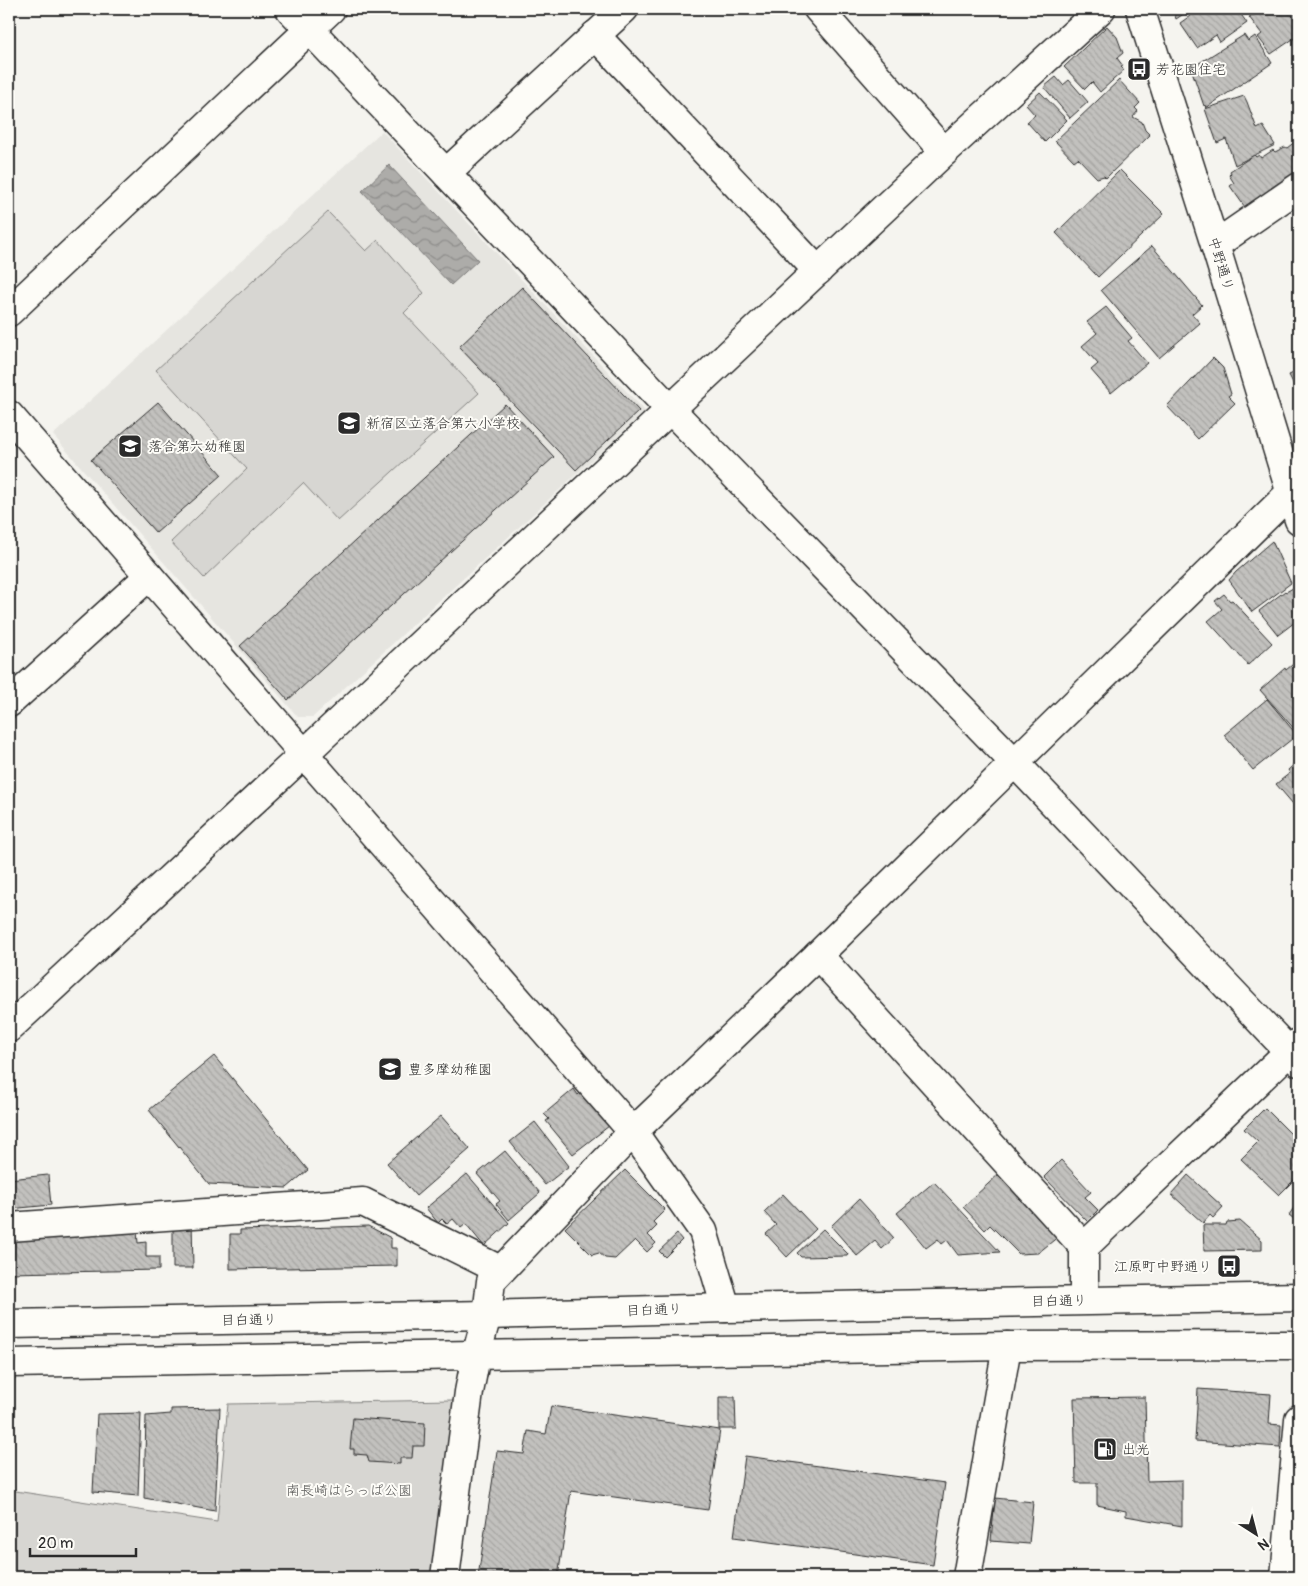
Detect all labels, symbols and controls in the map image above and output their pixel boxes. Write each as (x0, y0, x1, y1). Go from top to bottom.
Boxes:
bus stop icon: 芳花園住宅 (1126, 56, 1152, 82)
place label: 芳花園住宅 (1156, 61, 1226, 78)
street label: 中野通り (1205, 235, 1237, 293)
school or university icon: 新宿区立落合第六小学校 (336, 410, 362, 436)
place label: 新宿区立落合第六小学校 (366, 415, 520, 432)
school or university icon: 落合第六幼稚園 (117, 433, 143, 459)
place label: 落合第六幼稚園 (148, 438, 246, 455)
school or university icon: 豊多摩幼稚園 (377, 1056, 403, 1082)
place label: 豊多摩幼稚園 (408, 1061, 492, 1078)
bus stop icon: 江原町中野通り (1216, 1253, 1242, 1279)
place label: 江原町中野通り (1114, 1258, 1212, 1275)
street label: 目白通り (1031, 1292, 1087, 1310)
street label: 目白通り (626, 1301, 682, 1319)
street label: 目白通り (221, 1311, 277, 1329)
fuel station icon: 出光 (1092, 1436, 1118, 1462)
place label: 出光 (1122, 1441, 1150, 1458)
park label: 南長崎はらっぱ公園 (286, 1482, 412, 1499)
north arrow (1230, 1508, 1280, 1558)
scale bar (30, 1526, 136, 1558)
text: 20 m (38, 1534, 73, 1553)
text: N (1255, 1534, 1272, 1554)

